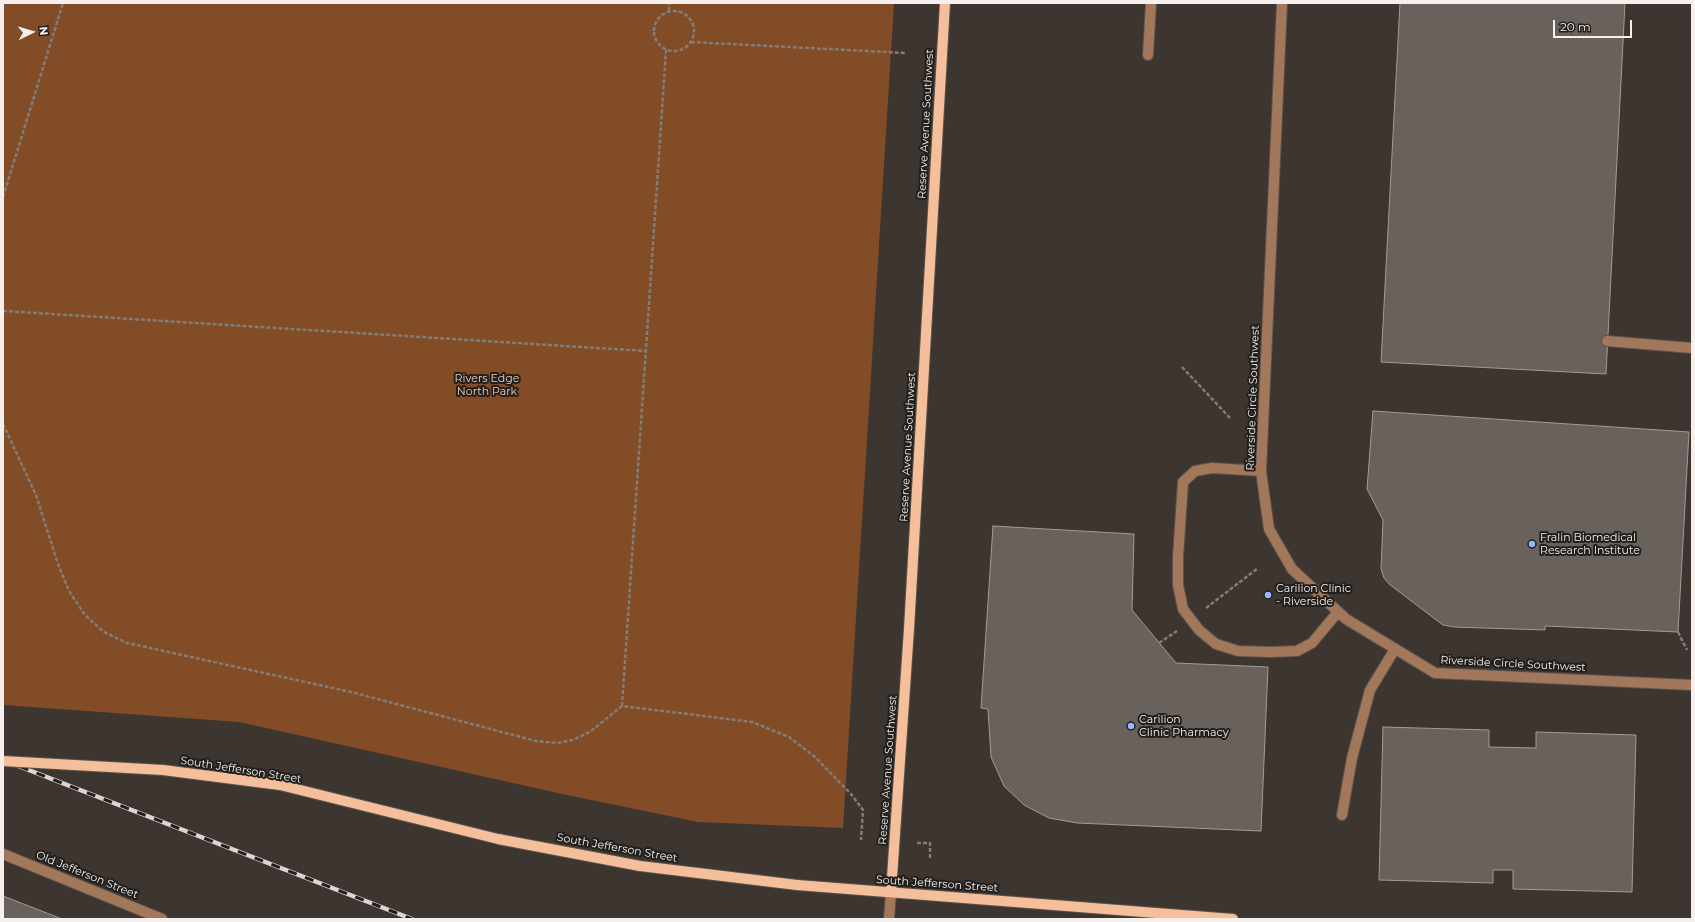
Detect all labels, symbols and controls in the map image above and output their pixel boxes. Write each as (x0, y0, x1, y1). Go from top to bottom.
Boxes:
north arrow (12, 12, 52, 52)
scale bar (1555, 12, 1634, 38)
text: 20 m (1560, 19, 1591, 34)
text: N (37, 26, 51, 36)
street label: Reserve Avenue Southwest (915, 49, 937, 199)
street label: Riverside Circle Southwest (1244, 325, 1262, 471)
park label: Rivers Edge North Park (455, 372, 519, 398)
street label: Reserve Avenue Southwest (897, 372, 919, 522)
place label: Fralin Biomedical Research Institute (1540, 531, 1640, 557)
marker: Fralin Biomedical Research Institute (1527, 539, 1537, 549)
place label: Carilion Clinic - Riverside (1276, 582, 1351, 608)
marker: Carilion Clinic - Riverside (1263, 590, 1273, 600)
street label: Riverside Circle Southwest (1440, 654, 1586, 674)
street label: Reserve Avenue Southwest (876, 695, 900, 845)
place label: Carilion Clinic Pharmacy (1139, 713, 1229, 739)
marker: Carilion Clinic Pharmacy (1126, 721, 1136, 731)
street label: South Jefferson Street (180, 754, 302, 786)
street label: South Jefferson Street (556, 831, 678, 865)
street label: Old Jefferson Street (34, 848, 140, 902)
street label: South Jefferson Street (876, 873, 998, 895)

